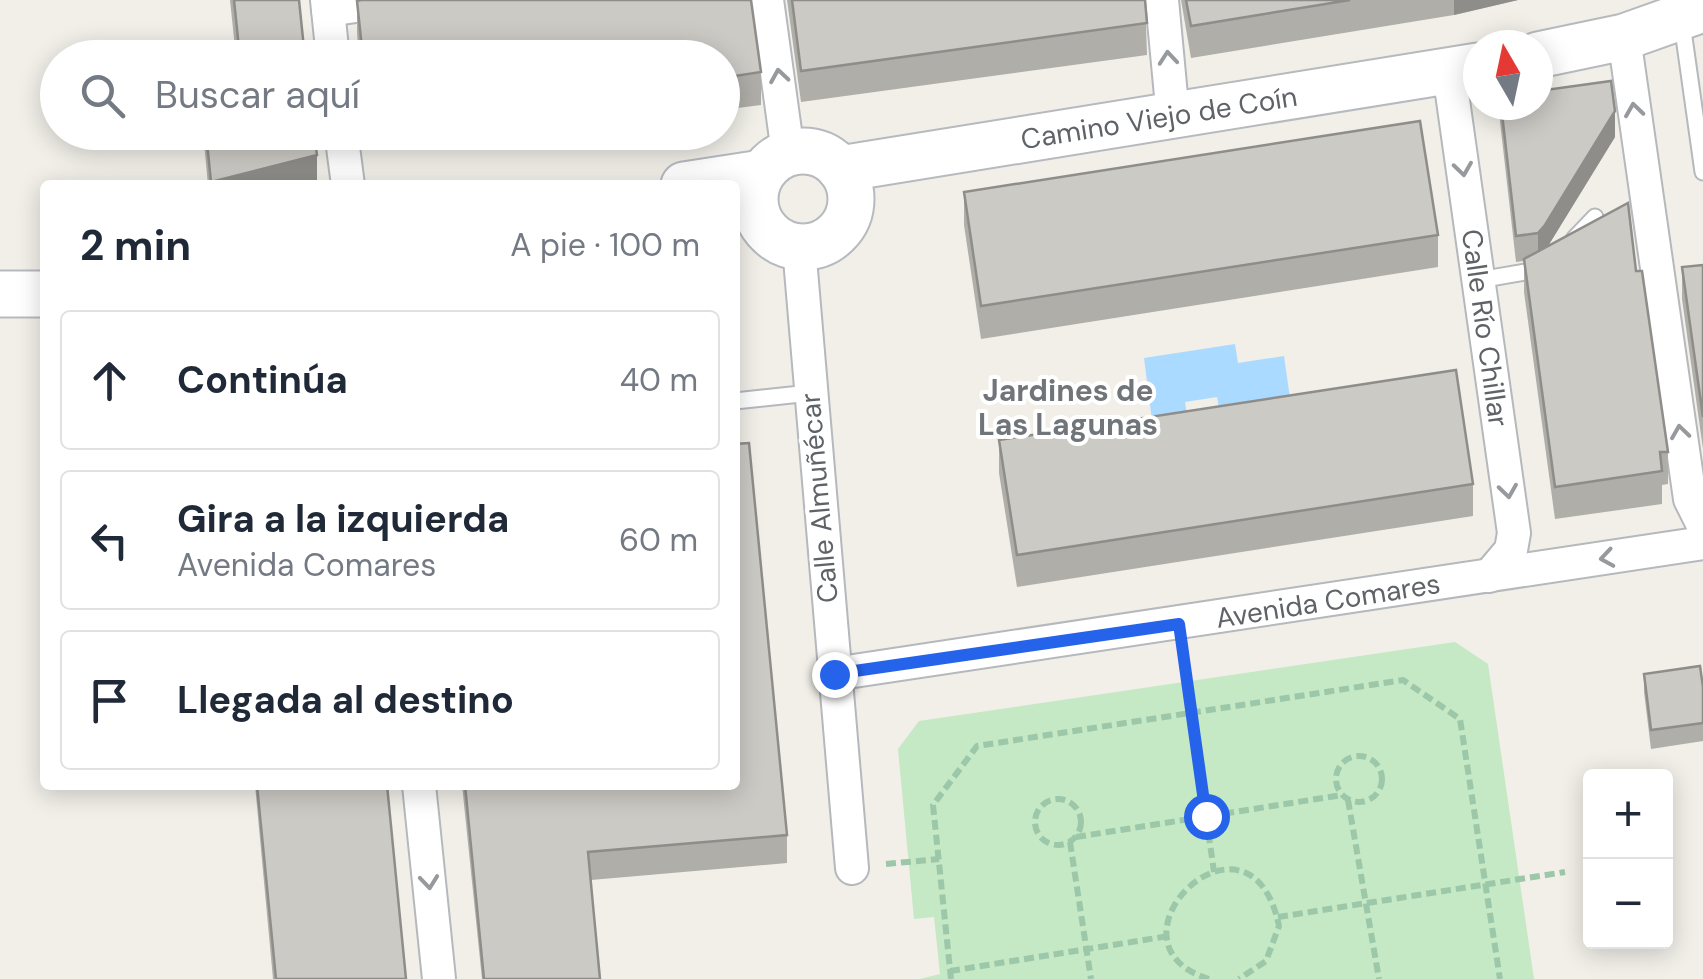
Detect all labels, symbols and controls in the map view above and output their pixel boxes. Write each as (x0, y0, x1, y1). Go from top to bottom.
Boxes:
north arrow (1463, 30, 1553, 120)
search box (40, 40, 740, 150)
one-way arrow (1157, 50, 1179, 66)
icon: search (75, 68, 130, 123)
one-way arrow (770, 68, 791, 84)
text: Buscar aquí (155, 70, 360, 120)
street label: Camino Viejo de Coín (1018, 78, 1300, 158)
one-way arrow (1625, 101, 1646, 118)
one-way arrow (1452, 161, 1473, 177)
text: 2 min (80, 218, 191, 273)
text: A pie · 100 m (510, 224, 700, 266)
street label: Calle Río Chillar (1453, 227, 1517, 429)
icon: ahead (82, 353, 137, 408)
text: Continúa (177, 355, 348, 405)
text: 40 m (620, 359, 698, 401)
district label: Jardines de Las Lagunas (978, 371, 1158, 444)
street label: Calle Almuñécar (791, 392, 847, 604)
one-way arrow (1671, 423, 1692, 440)
one-way arrow (1497, 483, 1518, 499)
text: Gira a la izquierda (177, 494, 509, 544)
icon: left (82, 513, 137, 568)
text: 60 m (619, 519, 698, 561)
text: Avenida Comares (177, 544, 436, 586)
one-way arrow (1598, 546, 1615, 567)
street label: Avenida Comares (1213, 565, 1443, 637)
route end (812, 652, 858, 698)
icon: arrive (82, 673, 137, 728)
text: Llegada al destino (177, 675, 514, 725)
map controls (1583, 769, 1673, 949)
button: + (1583, 769, 1673, 859)
route start (1184, 794, 1230, 840)
button: − (1583, 859, 1673, 949)
one-way arrow (418, 874, 439, 890)

